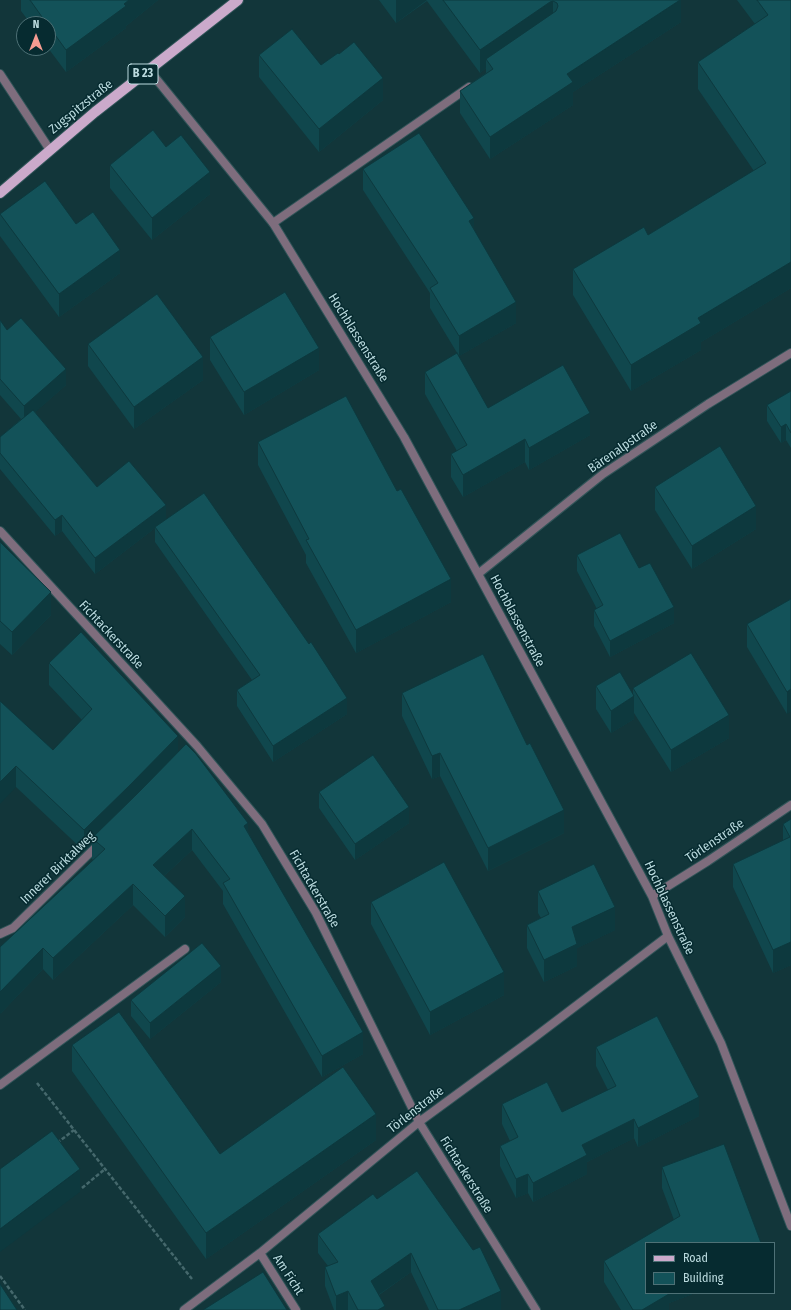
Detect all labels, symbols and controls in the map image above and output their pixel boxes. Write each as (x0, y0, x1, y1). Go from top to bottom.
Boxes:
north arrow (16, 16, 56, 56)
text: N (33, 18, 39, 31)
road number: B 23 (128, 64, 158, 84)
street label: Zugspitzstraße (46, 77, 116, 137)
street label: Hochblassenstraße (324, 291, 392, 385)
street label: Bärenalpstraße (585, 417, 661, 477)
street label: Hochblassenstraße (486, 572, 548, 670)
street label: Fichtackerstraße (75, 598, 147, 672)
street label: Törlenstraße (683, 816, 747, 866)
street label: Innerer Birktalweg (17, 828, 99, 908)
street label: Fichtackerstraße (285, 847, 343, 931)
street label: Hochblassenstraße (640, 859, 698, 957)
street label: Törlenstraße (385, 1083, 447, 1137)
street label: Fichtackerstraße (436, 1134, 496, 1216)
legend (645, 1242, 775, 1294)
text: Road (683, 1251, 708, 1265)
street label: Am Ficht (269, 1252, 307, 1298)
text: Building (683, 1271, 723, 1285)

